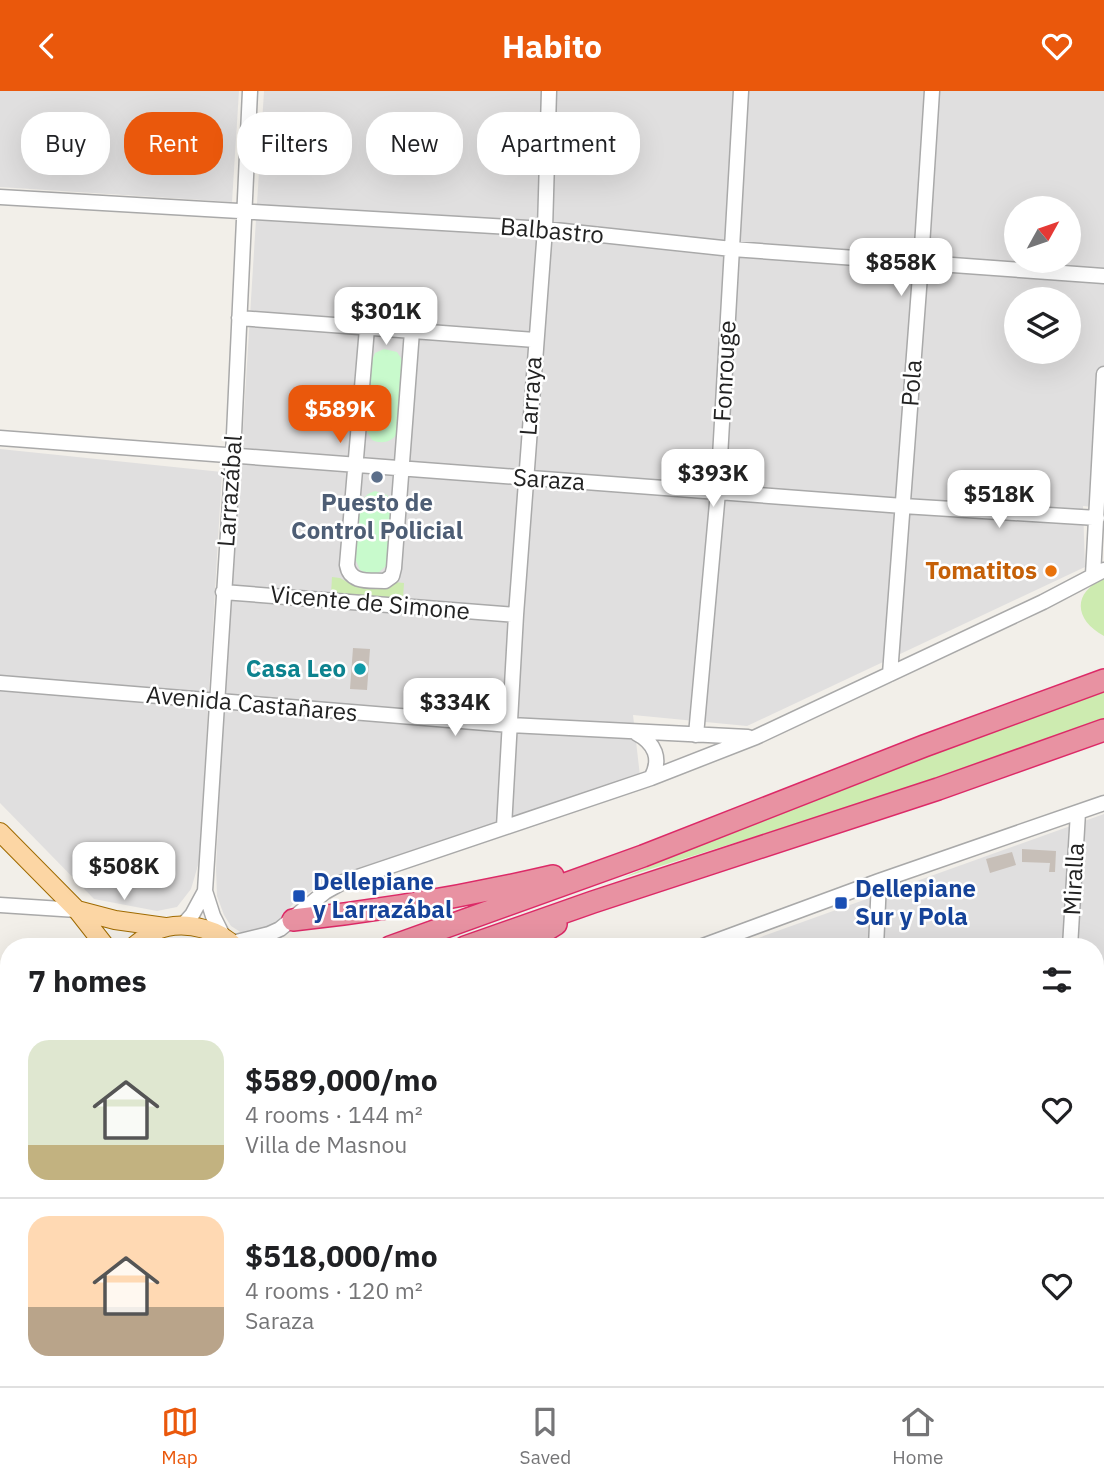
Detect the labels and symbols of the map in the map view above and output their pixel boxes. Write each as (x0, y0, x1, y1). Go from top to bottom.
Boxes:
north arrow (1004, 196, 1082, 273)
street label: Balbastro (499, 210, 605, 250)
pin: $858K (852, 239, 950, 298)
pin: $301K (337, 287, 435, 347)
street label: Fonrouge (705, 320, 743, 422)
street label: Larraya (511, 355, 549, 437)
street label: Pola (893, 358, 929, 407)
pin: $589K (291, 385, 389, 445)
street label: Larrazábal (209, 434, 249, 548)
pin: $393K (664, 449, 762, 509)
street label: Saraza (512, 461, 586, 497)
marker: Puesto de Control Policial (369, 469, 385, 485)
pin: $518K (950, 471, 1048, 530)
place label: Puesto de Control Policial (291, 486, 463, 546)
place label: Tomatitos (925, 554, 1037, 586)
marker: Tomatitos (1043, 563, 1059, 579)
street label: Vicente de Simone (269, 577, 471, 627)
place label: Casa Leo (246, 652, 346, 684)
marker: Casa Leo (352, 661, 368, 677)
street label: Avenida Castañares (145, 678, 359, 728)
pin: $334K (406, 679, 504, 738)
street label: Miralla (1055, 842, 1091, 916)
pin: $508K (75, 843, 173, 902)
place label: Dellepiane y Larrazábal (313, 865, 452, 925)
place label: Dellepiane Sur y Pola (855, 872, 976, 932)
marker: Dellepiane y Larrazábal (291, 888, 307, 904)
marker: Dellepiane Sur y Pola (833, 895, 849, 911)

